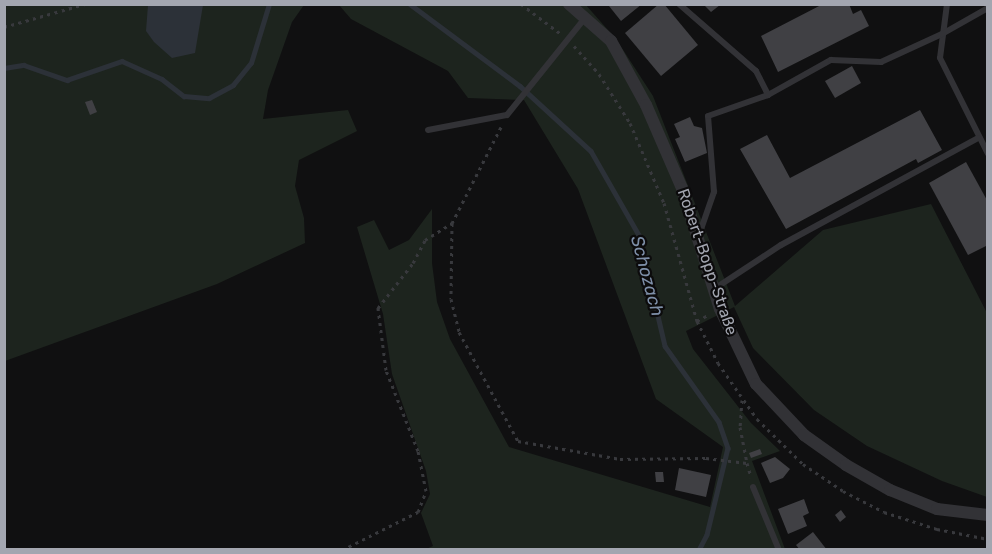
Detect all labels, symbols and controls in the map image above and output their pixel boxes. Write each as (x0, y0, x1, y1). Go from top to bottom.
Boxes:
street label: Robert-Bopp-Straße (673, 186, 741, 338)
water label: Schozach (626, 233, 668, 319)

